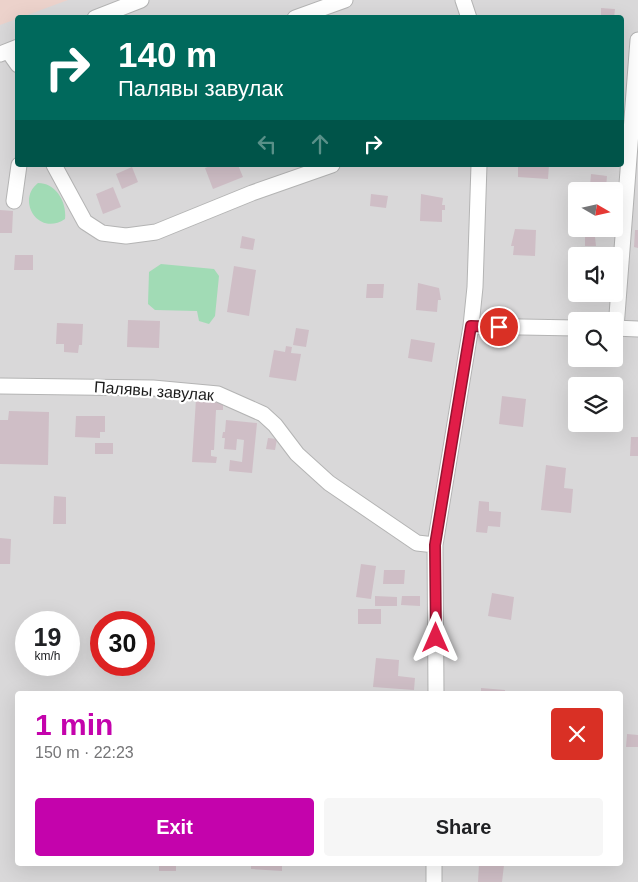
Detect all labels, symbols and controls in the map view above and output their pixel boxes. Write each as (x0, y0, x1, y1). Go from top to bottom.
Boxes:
icon: right (35, 35, 100, 100)
text: 140 m (118, 35, 217, 74)
text: Палявы завулак (118, 76, 283, 101)
icon: left (253, 130, 281, 158)
icon: ahead (306, 130, 334, 158)
icon: right (359, 130, 387, 158)
north arrow (568, 182, 622, 238)
map controls (568, 182, 623, 432)
button: sound (568, 247, 623, 302)
pin (478, 306, 520, 348)
button: search (568, 312, 623, 367)
icon: arrive (485, 313, 513, 341)
button: layers (568, 377, 623, 432)
street label: Палявы завулак (93, 378, 215, 404)
speed limit sign: 30 (90, 611, 155, 676)
position arrow (409, 611, 461, 663)
text: 19 (34, 623, 61, 651)
text: km/h (34, 649, 61, 663)
text: 1 min (35, 708, 113, 741)
button: close (551, 708, 603, 760)
text: 150 m · 22:23 (35, 744, 134, 761)
button: Exit (35, 798, 314, 856)
button: Share (324, 798, 603, 856)

